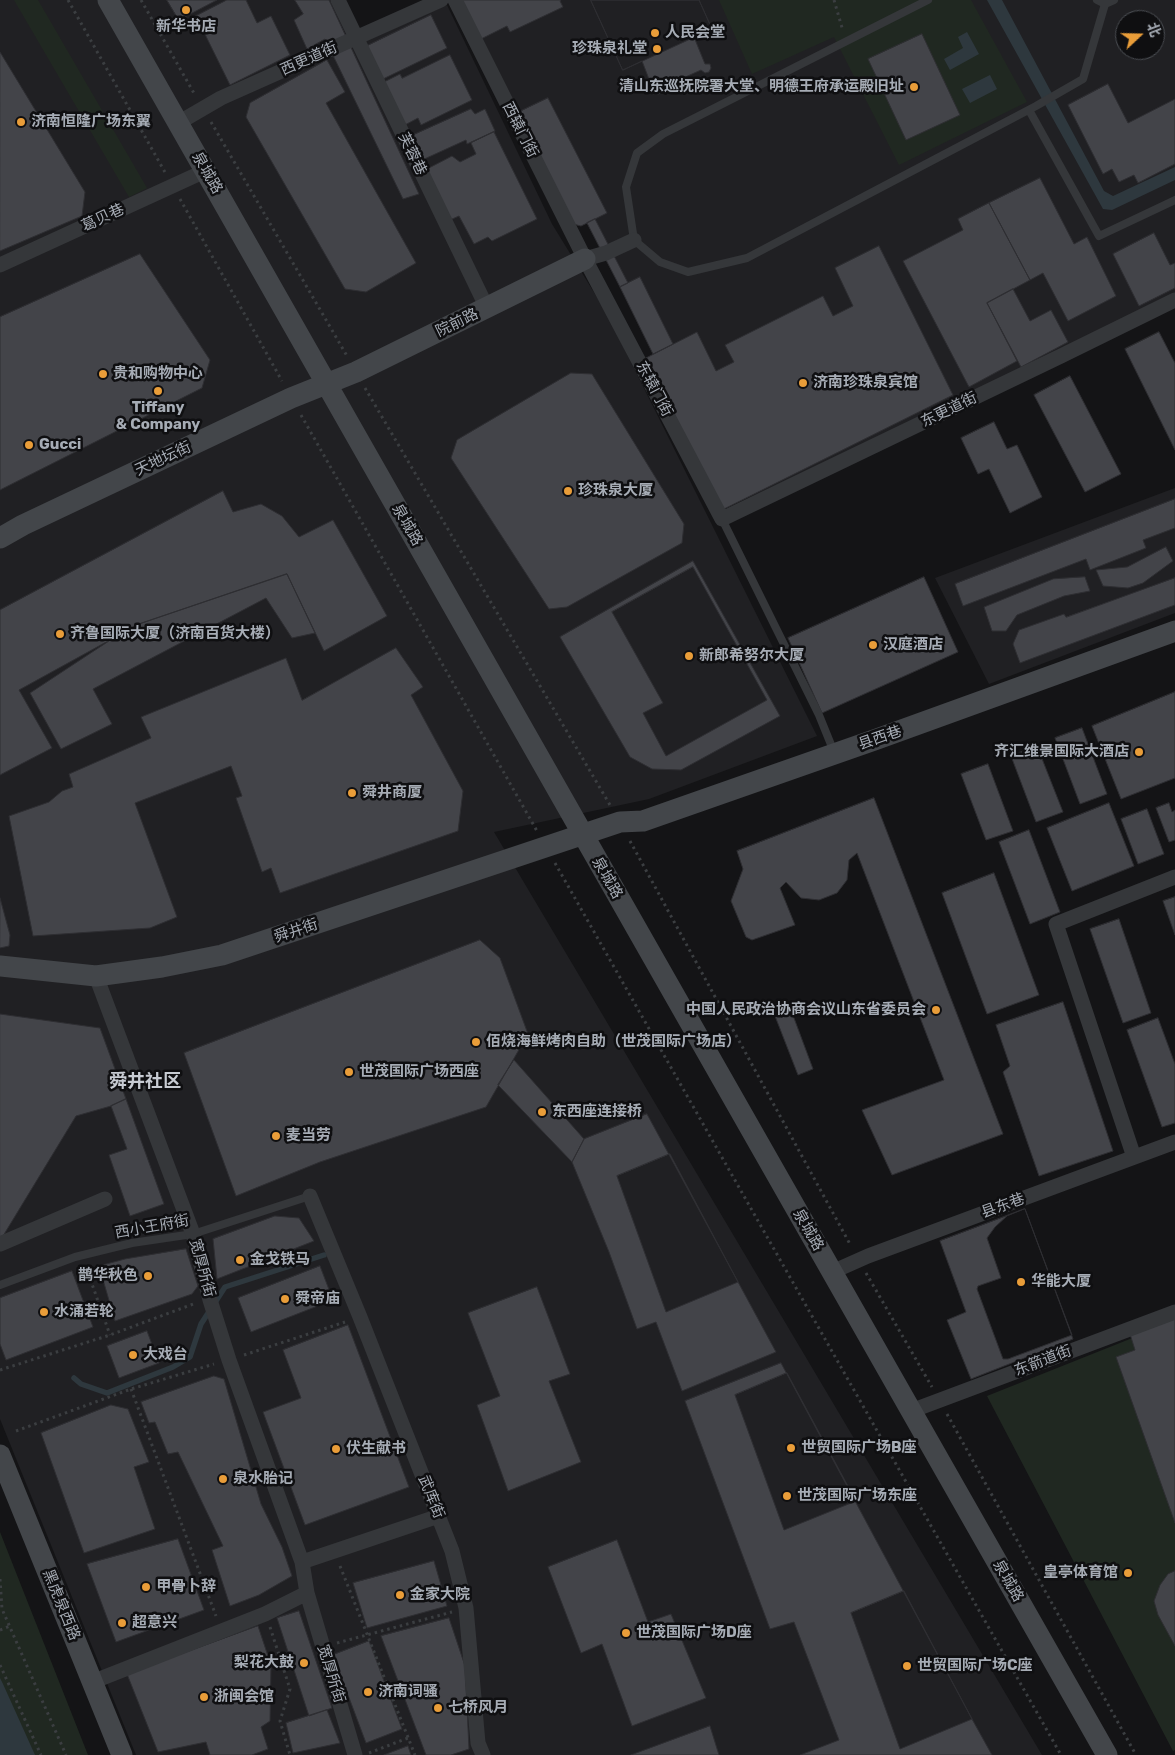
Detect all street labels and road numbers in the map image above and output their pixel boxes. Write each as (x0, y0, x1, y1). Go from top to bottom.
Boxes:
street label: 西更道街 (278, 39, 340, 79)
street label: 西辕门街 (498, 99, 542, 161)
street label: 芙蓉巷 (394, 130, 430, 178)
street label: 泉城路 (188, 149, 226, 197)
street label: 葛贝巷 (79, 200, 127, 236)
street label: 院前路 (433, 305, 481, 341)
street label: 东辕门街 (632, 358, 676, 420)
street label: 东更道街 (918, 389, 980, 431)
street label: 天地坛街 (132, 438, 194, 480)
street label: 泉城路 (388, 501, 426, 549)
street label: 县西巷 (856, 722, 904, 754)
street label: 泉城路 (588, 854, 626, 902)
street label: 舜井街 (272, 915, 320, 947)
street label: 县东巷 (979, 1190, 1027, 1222)
street label: 泉城路 (789, 1206, 827, 1254)
street label: 西小王府街 (114, 1212, 190, 1242)
street label: 宽厚所街 (186, 1237, 218, 1299)
street label: 东箭道街 (1012, 1342, 1074, 1380)
street label: 武库街 (414, 1473, 448, 1521)
street label: 泉城路 (989, 1557, 1027, 1605)
street label: 黑虎泉西路 (39, 1567, 83, 1643)
street label: 宽厚所街 (314, 1643, 348, 1705)

